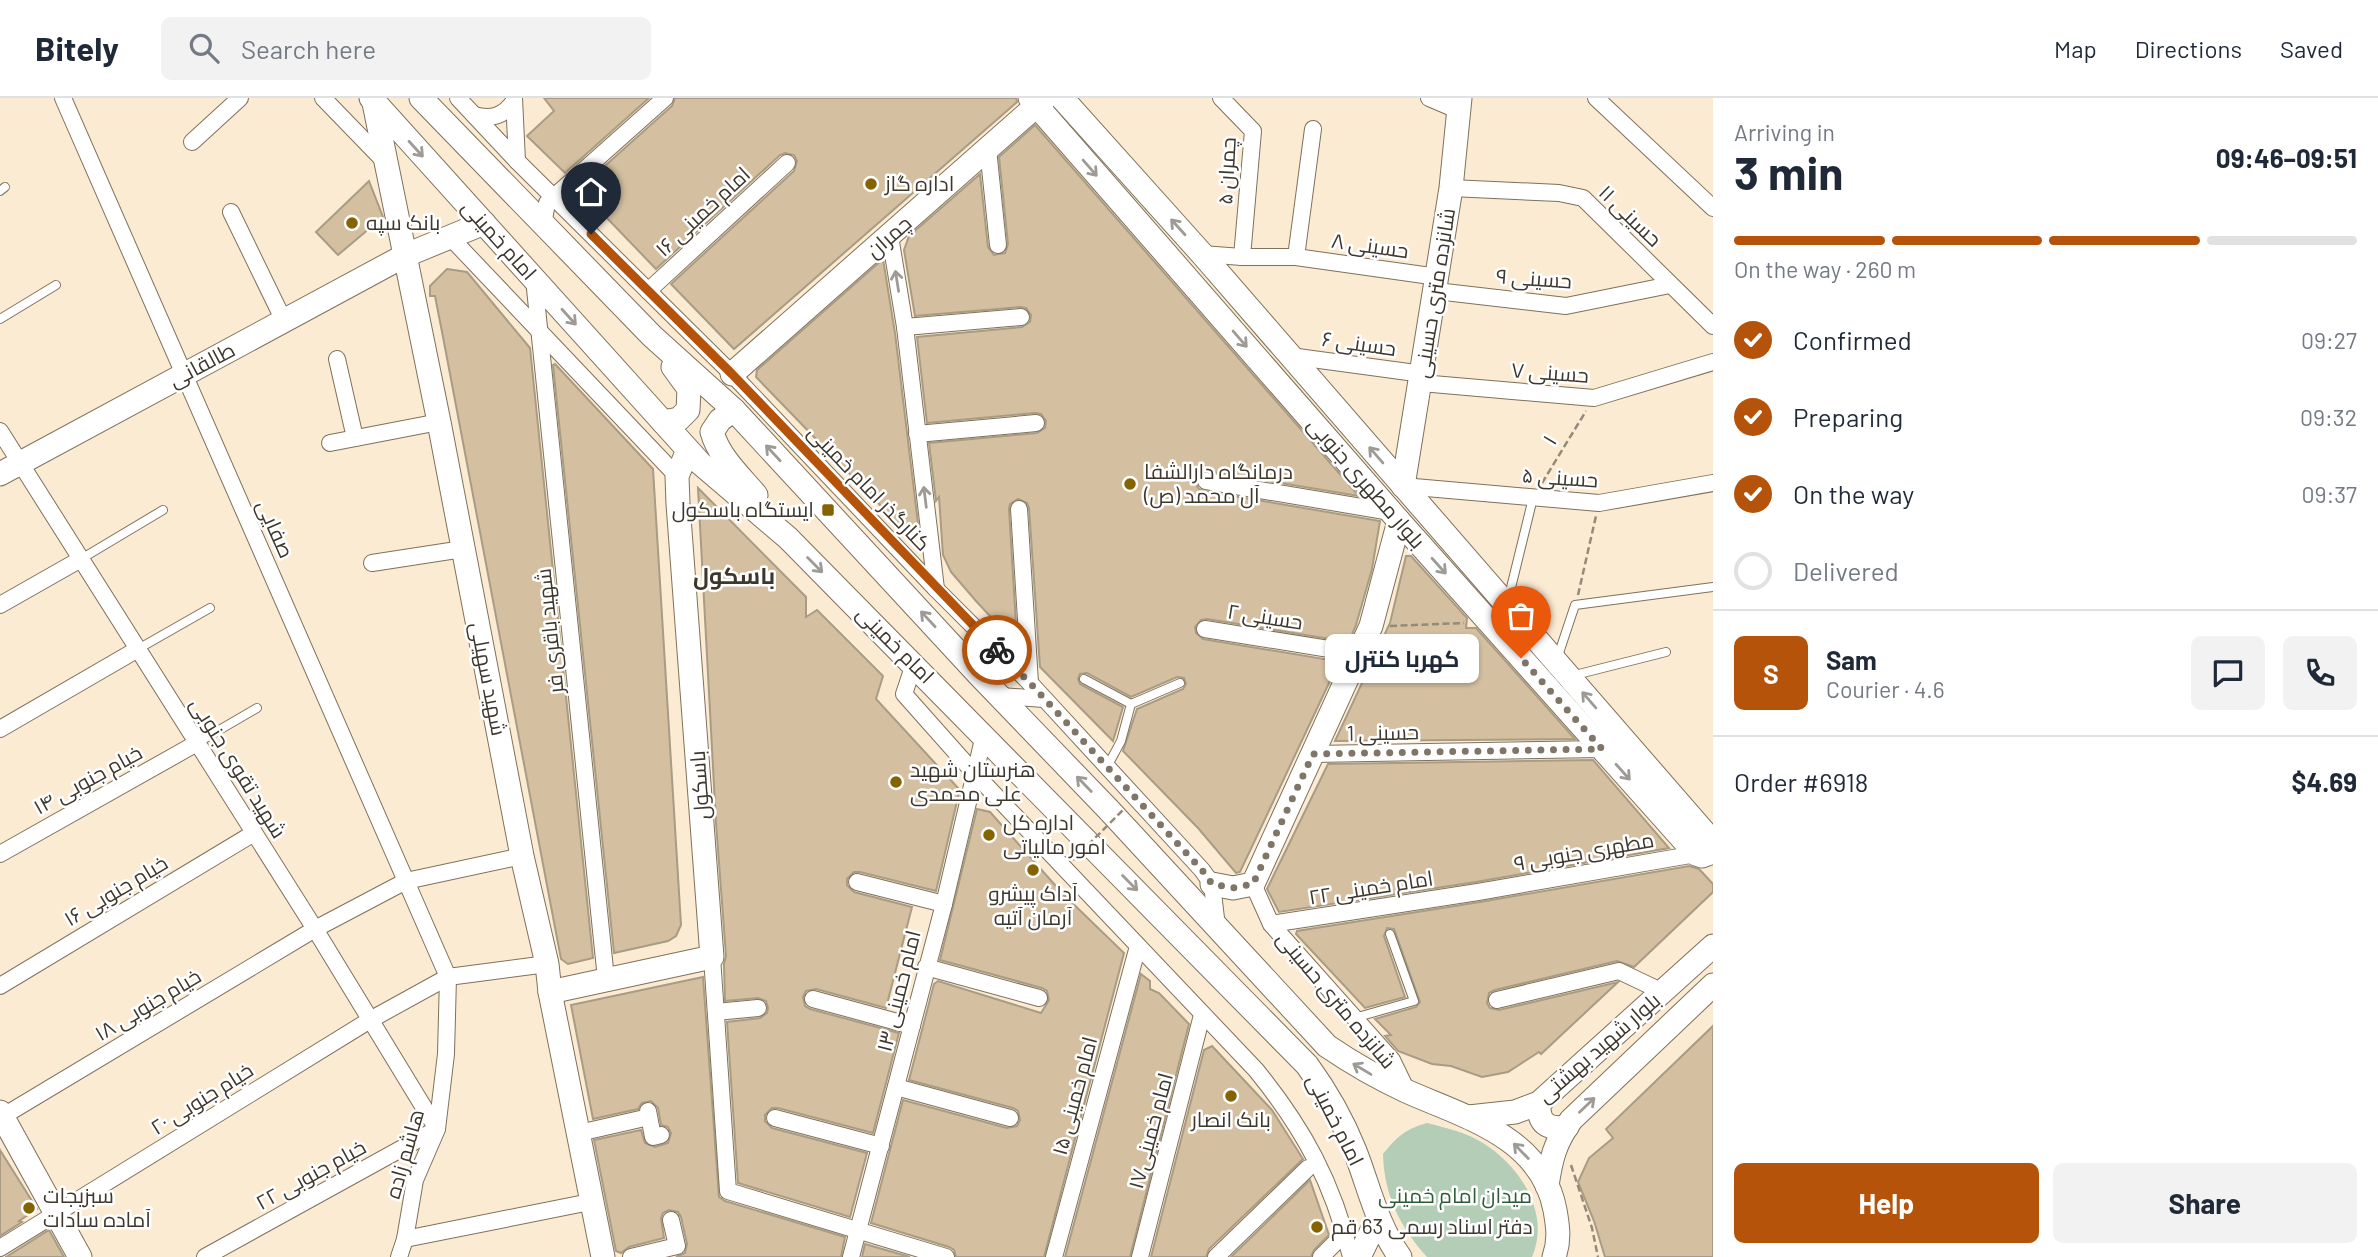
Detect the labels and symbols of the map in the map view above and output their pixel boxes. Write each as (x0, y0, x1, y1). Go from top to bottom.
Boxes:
street label: چمران ۵ (1211, 137, 1243, 205)
one-way arrow (408, 140, 424, 158)
one-way arrow (1082, 159, 1098, 177)
street label: امام خمینی ۱۶ (650, 161, 756, 263)
pin (561, 162, 621, 234)
place label: اداره گاز (884, 170, 954, 196)
marker: اداره گاز (863, 176, 879, 192)
street label: حسینی ۱۱ (1593, 179, 1668, 252)
street label: امام خمینی (455, 194, 543, 286)
street label: شانزده متری حسینی (1408, 206, 1461, 380)
place label: بانک سپه (366, 209, 440, 236)
street label: چمران (860, 209, 918, 265)
marker: بانک سپه (344, 215, 360, 231)
one-way arrow (1170, 219, 1187, 236)
street label: حسینی ۸ (1330, 227, 1411, 264)
street label: حسینی ۹ (1495, 262, 1573, 295)
one-way arrow (891, 271, 904, 293)
one-way arrow (561, 308, 577, 326)
street label: حسینی ۶ (1320, 325, 1398, 362)
one-way arrow (1232, 330, 1248, 348)
street label: طالقانی (164, 336, 240, 393)
street label: حسینی ۷ (1510, 356, 1590, 389)
street label: بلوار مطهری جنوبی (1302, 411, 1431, 554)
street label: کنارگذر امام خمینی (801, 419, 937, 557)
street label: ۱ (1536, 430, 1561, 448)
one-way arrow (765, 444, 781, 462)
one-way arrow (1368, 446, 1384, 464)
place label: درمانگاه دارالشفا آل محمد (ص) (1143, 458, 1293, 509)
street label: حسینی ۵ (1521, 461, 1599, 494)
marker: درمانگاه دارالشفا آل محمد (ص) (1122, 476, 1138, 492)
one-way arrow (918, 486, 931, 509)
street label: صفایی (251, 495, 300, 562)
place label: ایستگاه باسکول (672, 496, 814, 523)
marker: ایستگاه باسکول (820, 502, 836, 518)
one-way arrow (807, 556, 824, 573)
one-way arrow (1430, 557, 1447, 574)
district label: باسکول (693, 561, 775, 590)
street label: شهید باقری فر (530, 567, 570, 696)
pin (1491, 586, 1551, 658)
street label: حسینی ۲ (1225, 597, 1305, 636)
street label: امام خمینی (850, 600, 940, 690)
one-way arrow (919, 611, 936, 628)
courier (962, 615, 1032, 685)
street label: شهید سهیلی (464, 620, 513, 738)
callout: کهربا کنترل (1325, 634, 1479, 682)
street label: شهید تقوی جنوبی (184, 692, 293, 843)
one-way arrow (1581, 692, 1597, 710)
street label: حسینی 1 (1347, 718, 1419, 747)
street label: خیام جنوبی ۱۴ (29, 739, 147, 821)
street label: باسکول (684, 750, 715, 820)
place label: هنرستان شهید علی محمدی (910, 756, 1036, 807)
one-way arrow (1615, 763, 1631, 781)
marker: هنرستان شهید علی محمدی (888, 774, 904, 790)
one-way arrow (1076, 776, 1093, 793)
place label: اداره کل امور مالیاتی (1003, 809, 1106, 860)
street label: مطهری جنوبی ۹ (1512, 826, 1656, 877)
marker: اداره کل امور مالیاتی (981, 827, 997, 843)
street label: خیام جنوبی ۱۶ (59, 849, 173, 933)
marker: آداک پیشرو آرمان آتیه (1025, 862, 1041, 878)
street label: امام خمینی ۲۲ (1307, 864, 1435, 912)
one-way arrow (1122, 875, 1139, 892)
place label: آداک پیشرو آرمان آتیه (988, 880, 1078, 931)
street label: شانزده متری حسینی (1271, 925, 1402, 1074)
street label: امام خمینی ۱۳ (870, 927, 928, 1055)
street label: خیام جنوبی ۱۸ (90, 962, 206, 1048)
street label: بلوار شهید بهشتی (1531, 987, 1666, 1109)
street label: امام خمینی ۱۵ (1046, 1034, 1104, 1158)
street label: خیام جنوبی ۲۰ (145, 1056, 259, 1142)
one-way arrow (1353, 1061, 1373, 1075)
street label: امام خمینی (1300, 1069, 1370, 1171)
street label: امام خمینی۱۷ (1122, 1070, 1180, 1192)
marker: بانک انصار (1223, 1088, 1239, 1104)
one-way arrow (1578, 1097, 1595, 1114)
street label: هاشم زاده (379, 1106, 431, 1202)
place label: بانک انصار (1190, 1106, 1271, 1132)
street label: خیام جنوبی ۲۲ (251, 1133, 371, 1217)
one-way arrow (1513, 1143, 1530, 1160)
place label: سبزیجات آماده سادات (43, 1182, 151, 1231)
park label: میدان امام خمینی (1378, 1182, 1532, 1210)
marker: سبزیجات آماده سادات (21, 1200, 37, 1216)
place label: دفتر اسناد رسمی 63 قم (1331, 1213, 1533, 1241)
marker: دفتر اسناد رسمی 63 قم (1309, 1219, 1325, 1235)

